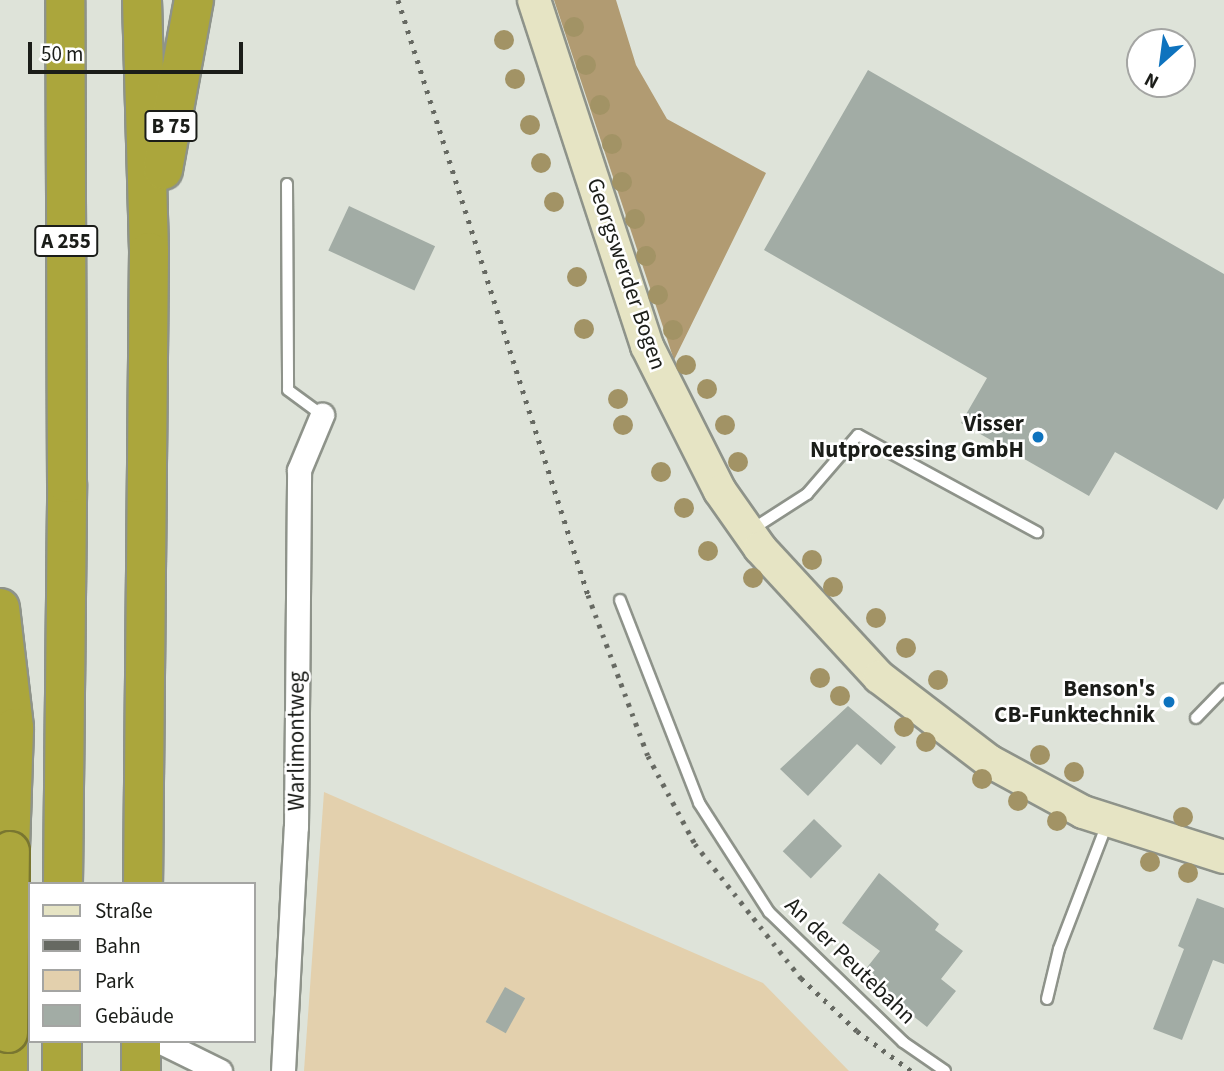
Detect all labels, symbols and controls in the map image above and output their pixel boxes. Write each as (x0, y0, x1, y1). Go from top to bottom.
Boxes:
scale bar (32, 28, 247, 72)
north arrow (1126, 28, 1196, 98)
text: 50 m (41, 39, 83, 69)
text: N (1140, 65, 1164, 95)
road number: B 75 (143, 108, 199, 144)
street label: Georgswerder Bogen (580, 175, 672, 373)
road number: A 255 (33, 224, 99, 258)
place label: Visser Nutprocessing GmbH (810, 410, 1024, 464)
marker: Visser Nutprocessing GmbH (1030, 429, 1046, 445)
street label: Warlimontweg (283, 671, 311, 811)
place label: Benson's CB-Funktechnik (994, 675, 1155, 729)
marker: Benson's CB-Funktechnik (1161, 694, 1177, 710)
legend (28, 882, 256, 1043)
street label: An der Peutebahn (779, 892, 921, 1030)
text: Straße (95, 896, 153, 926)
text: Bahn (95, 931, 141, 961)
text: Park (95, 966, 134, 996)
text: Gebäude (95, 1001, 174, 1031)

